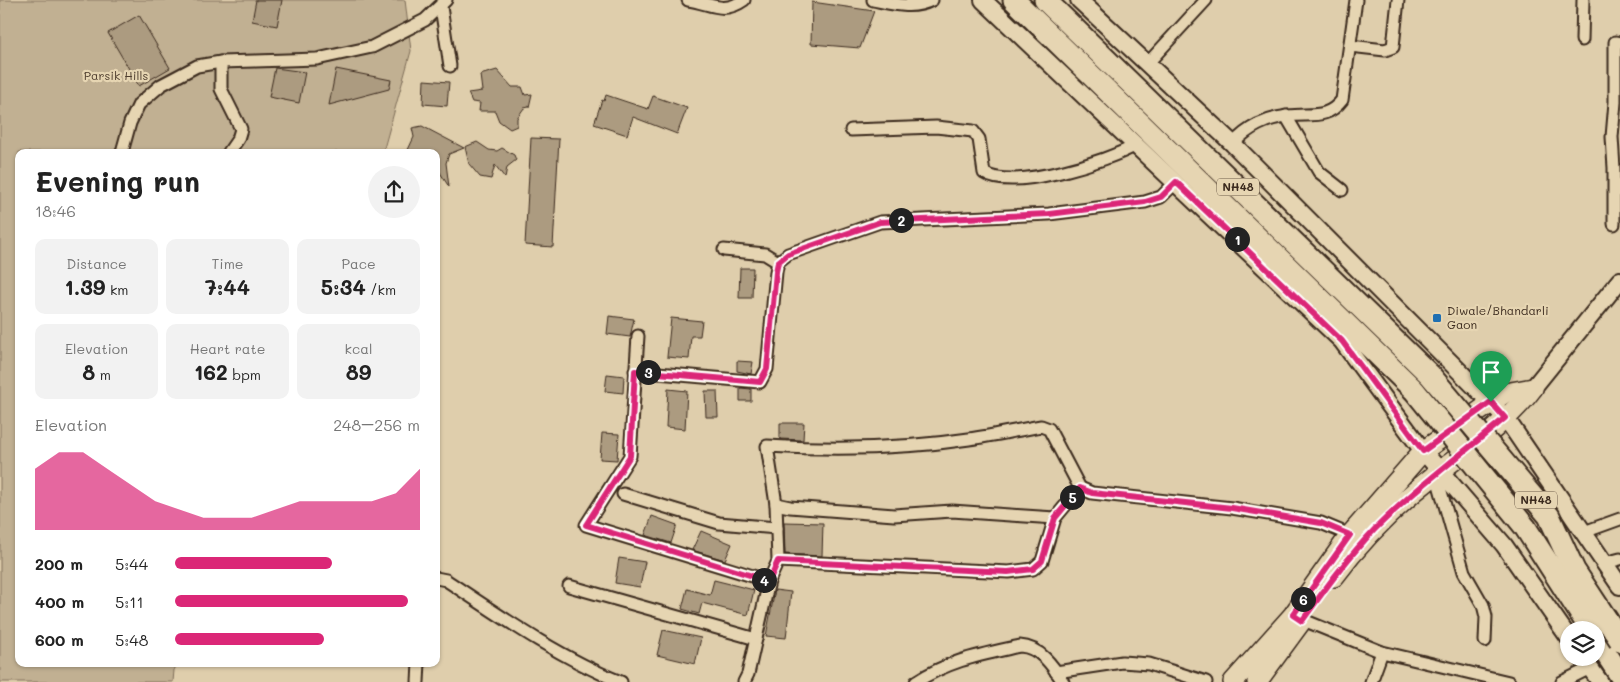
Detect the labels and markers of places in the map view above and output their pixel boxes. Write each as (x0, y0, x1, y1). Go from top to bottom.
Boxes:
pin: 2 (888, 208, 914, 232)
pin: 1 (1224, 226, 1250, 252)
place label: Diwale/Bhandarli Gaon (1447, 302, 1549, 332)
marker: Diwale/Bhandarli Gaon (1431, 312, 1443, 324)
pin (1470, 351, 1512, 402)
pin: 3 (636, 360, 660, 384)
pin: 5 (1060, 484, 1084, 510)
pin: 4 (752, 568, 776, 592)
pin: 6 (1290, 586, 1316, 612)

